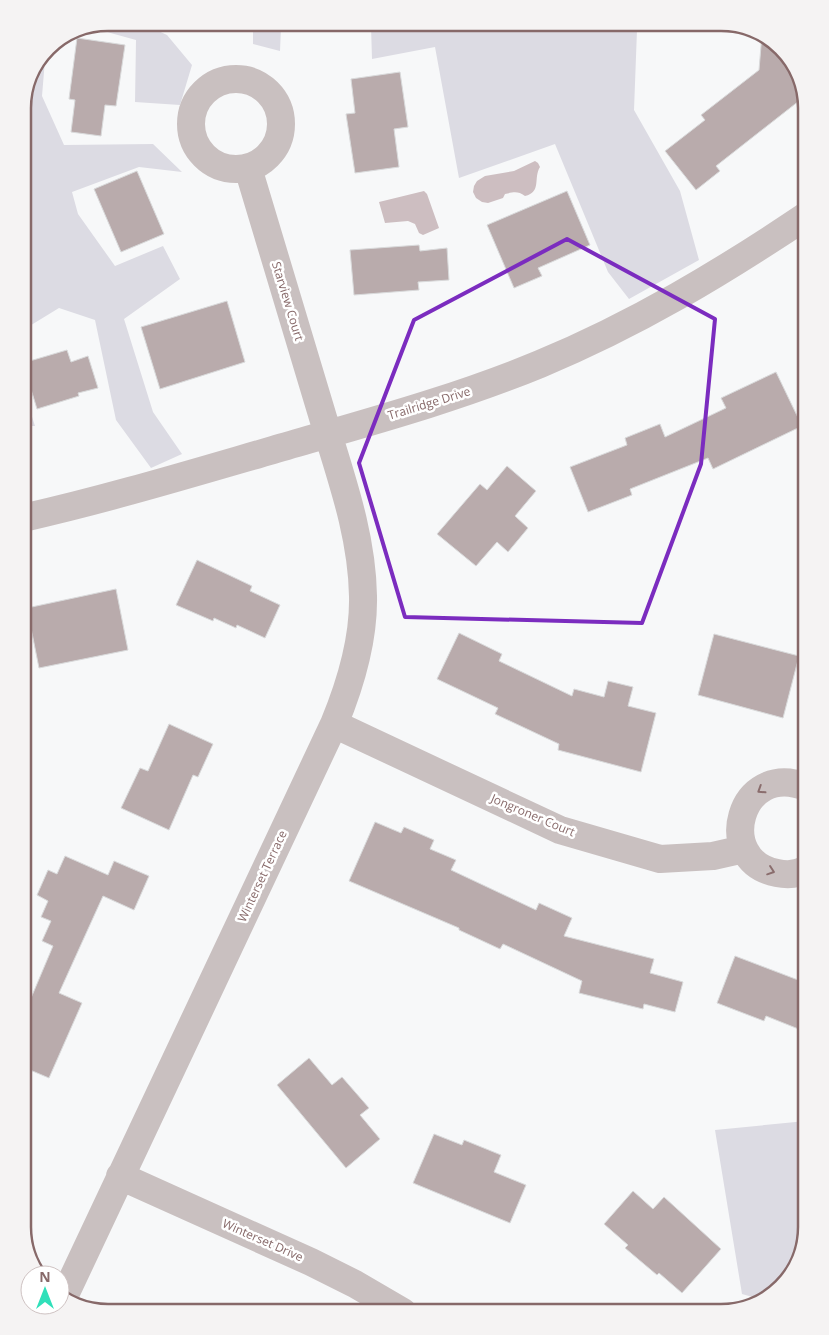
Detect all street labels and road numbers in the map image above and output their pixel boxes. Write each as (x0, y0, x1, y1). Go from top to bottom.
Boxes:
street label: Starview Court (268, 259, 308, 343)
street label: Trailridge Drive (386, 382, 472, 424)
street label: Jongroner Court (487, 789, 578, 840)
street label: Winterset Terrace (233, 827, 291, 925)
street label: Winterset Drive (220, 1215, 306, 1265)

